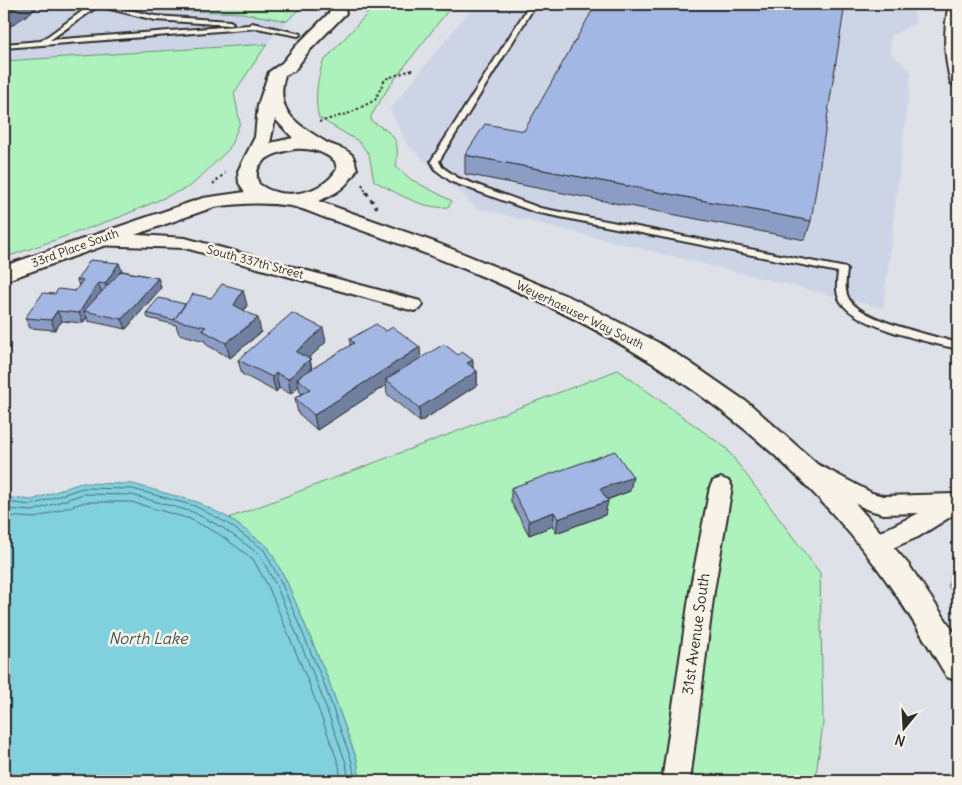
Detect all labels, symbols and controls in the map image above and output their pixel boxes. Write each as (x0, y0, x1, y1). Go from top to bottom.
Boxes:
street label: 33rd Place South (29, 225, 121, 270)
street label: South 337th Street (205, 241, 305, 282)
street label: Weyerhaeuser Way South (514, 277, 647, 352)
street label: 31st Avenue South (678, 571, 714, 696)
water label: North Lake (108, 628, 189, 648)
north arrow (880, 702, 930, 752)
text: N (893, 730, 907, 750)

